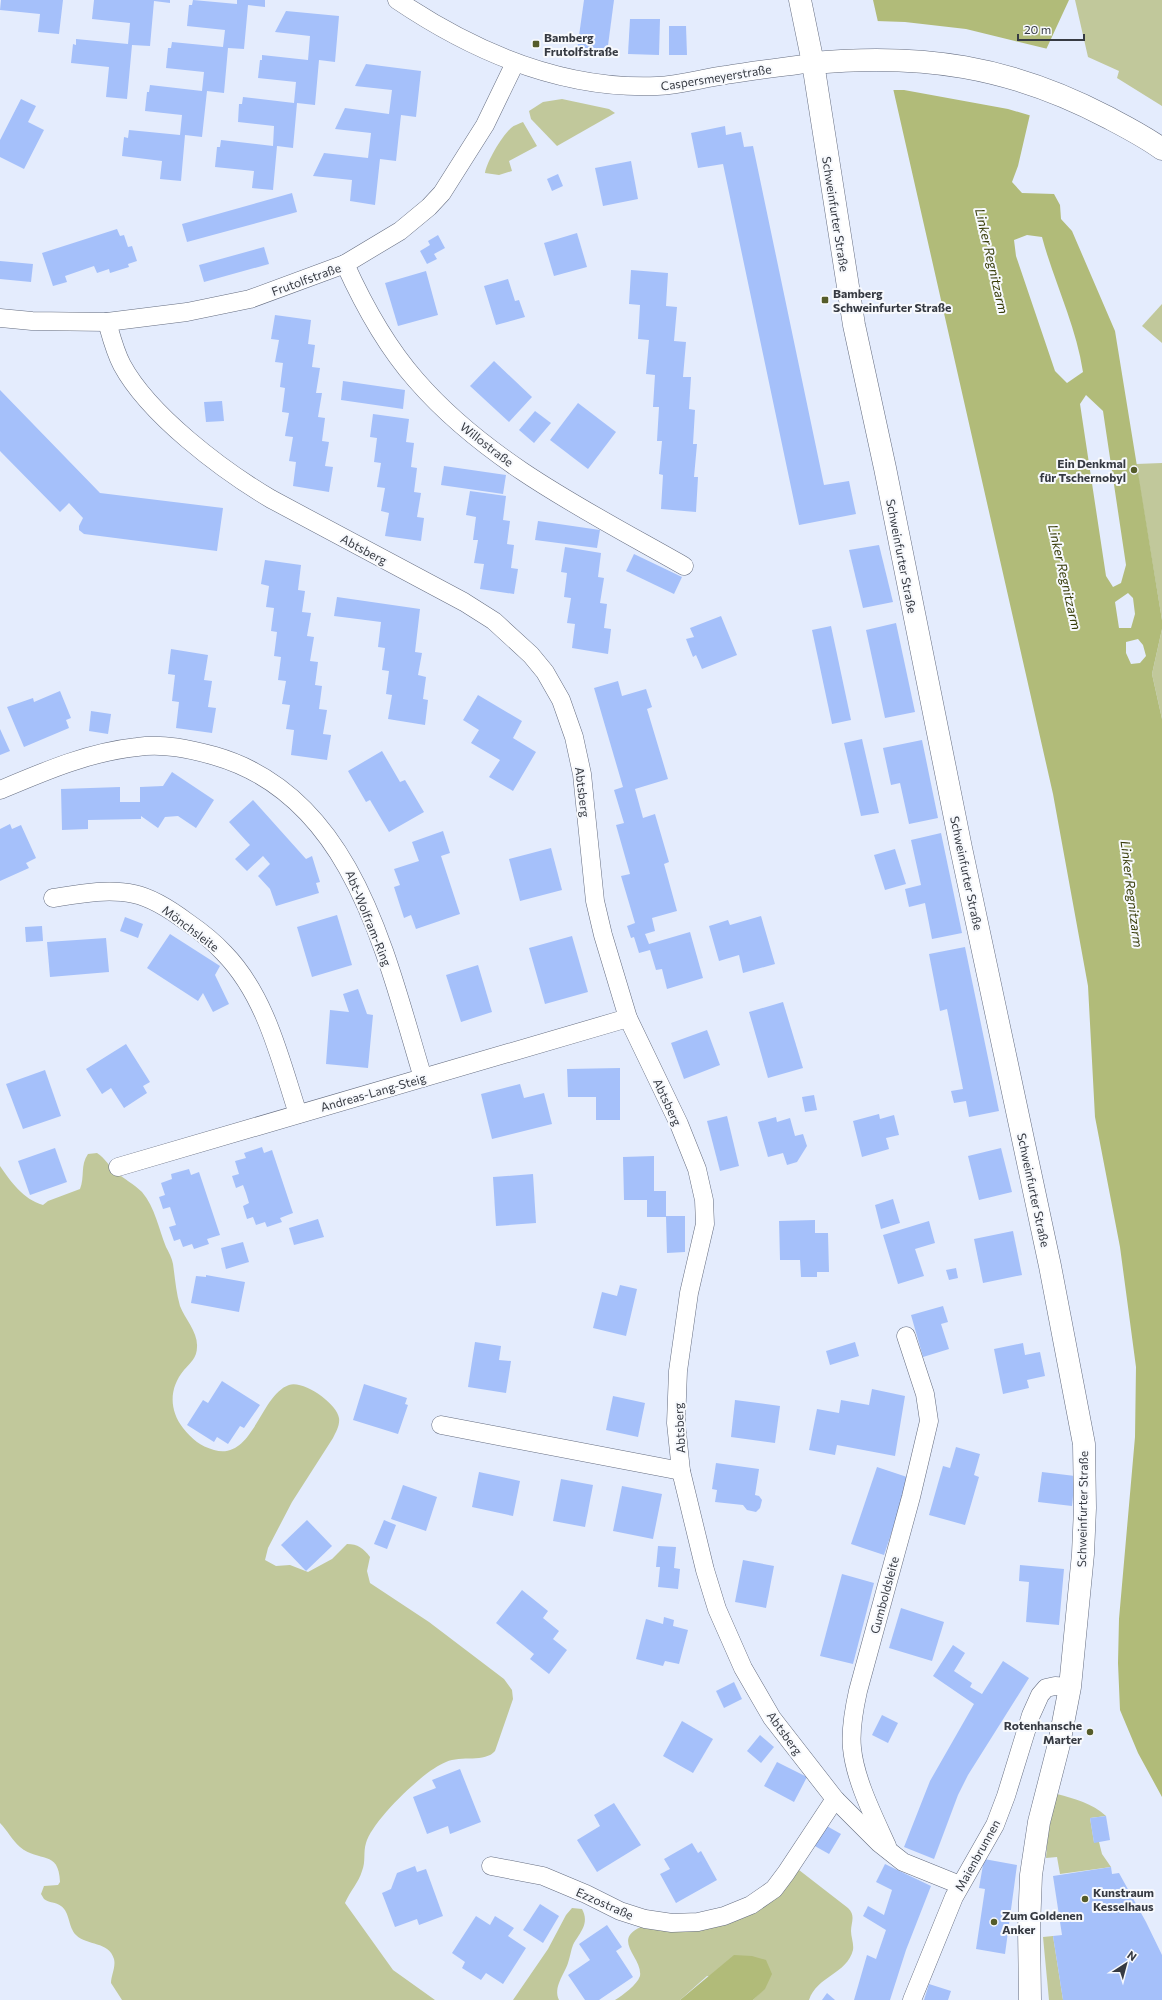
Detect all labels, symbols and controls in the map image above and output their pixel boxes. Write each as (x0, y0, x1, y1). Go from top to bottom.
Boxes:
scale bar (1018, 16, 1084, 42)
text: 20 m (1024, 22, 1051, 36)
place label: Bamberg Frutolfstraße (544, 30, 618, 58)
marker: Bamberg Frutolfstraße (531, 39, 541, 49)
street label: Caspersmeyerstraße (660, 61, 772, 93)
street label: Schweinfurter Straße (820, 155, 852, 273)
water label: Linker Regnitzarm (972, 207, 1012, 315)
street label: Frutolfstraße (269, 260, 343, 298)
place label: Bamberg Schweinfurter Straße (833, 286, 951, 314)
marker: Bamberg Schweinfurter Straße (820, 295, 830, 305)
street label: Willostraße (458, 419, 516, 469)
place label: Ein Denkmal für Tschernobyl (1040, 456, 1126, 484)
marker: Ein Denkmal für Tschernobyl (1129, 465, 1139, 475)
street label: Schweinfurter Straße (884, 498, 920, 614)
water label: Linker Regnitzarm (1045, 523, 1085, 631)
street label: Abtsberg (338, 531, 390, 567)
street label: Abtsberg (573, 766, 593, 818)
street label: Schweinfurter Straße (948, 815, 986, 931)
water label: Linker Regnitzarm (1118, 840, 1146, 948)
street label: Abt-Wolfram-Ring (343, 868, 395, 968)
street label: Mönchsleite (160, 902, 222, 954)
street label: Andreas-Lang-Steig (319, 1070, 428, 1114)
street label: Abtsberg (651, 1076, 685, 1128)
street label: Schweinfurter Straße (1015, 1132, 1053, 1248)
street label: Abtsberg (671, 1402, 687, 1454)
street label: Schweinfurter Straße (1074, 1451, 1090, 1567)
street label: Gumboldsleite (867, 1555, 901, 1635)
street label: Abtsberg (765, 1708, 806, 1758)
place label: Rotenhansche Marter (1004, 1718, 1082, 1746)
marker: Rotenhansche Marter (1085, 1727, 1095, 1737)
street label: Maienbrunnen (952, 1817, 1002, 1893)
street label: Ezzostraße (574, 1884, 636, 1922)
place label: Kunstraum Kesselhaus (1093, 1885, 1154, 1913)
marker: Kunstraum Kesselhaus (1080, 1894, 1090, 1904)
place label: Zum Goldenen Anker (1002, 1908, 1083, 1936)
marker: Zum Goldenen Anker (989, 1917, 999, 1927)
north arrow (1106, 1944, 1146, 1984)
text: N (1125, 1948, 1139, 1963)

